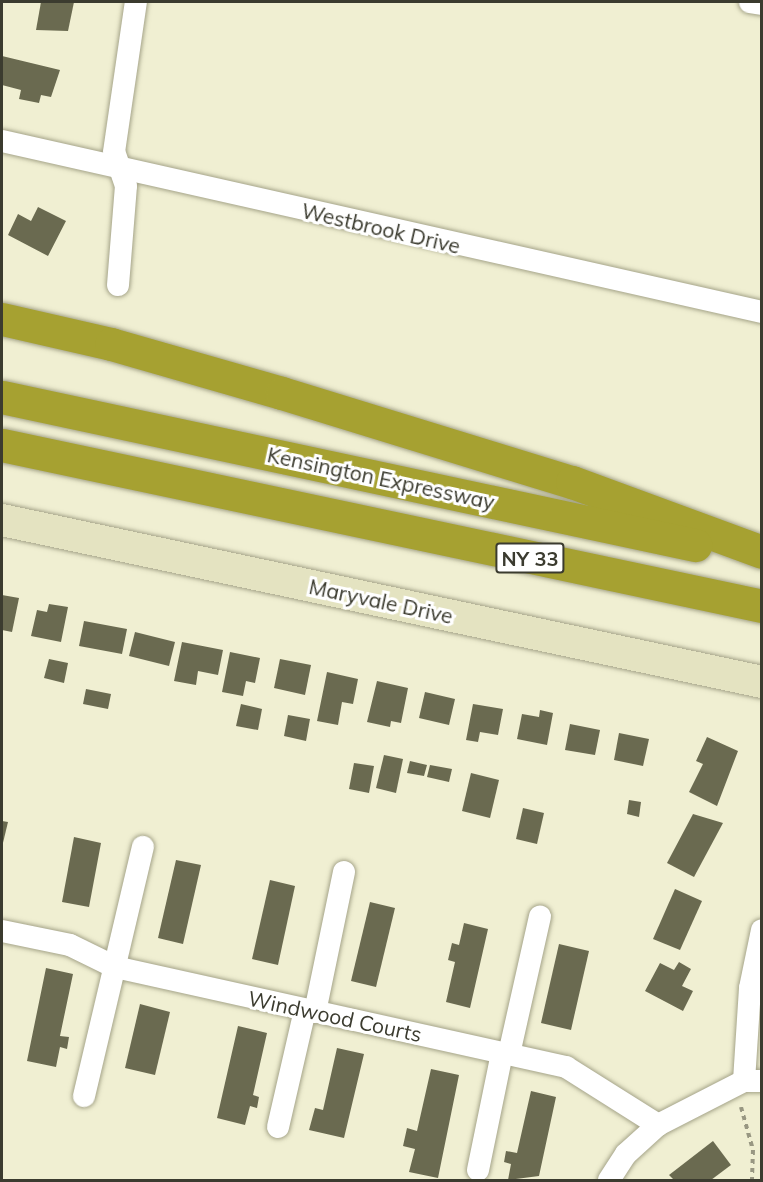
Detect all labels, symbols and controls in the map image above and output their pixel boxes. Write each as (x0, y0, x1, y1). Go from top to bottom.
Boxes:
street label: Westbrook Drive (299, 197, 463, 259)
street label: Kensington Expressway (265, 442, 497, 514)
road number: NY 33 (494, 541, 566, 575)
street label: Maryvale Drive (307, 573, 455, 629)
street label: Windwood Courts (246, 985, 424, 1047)

